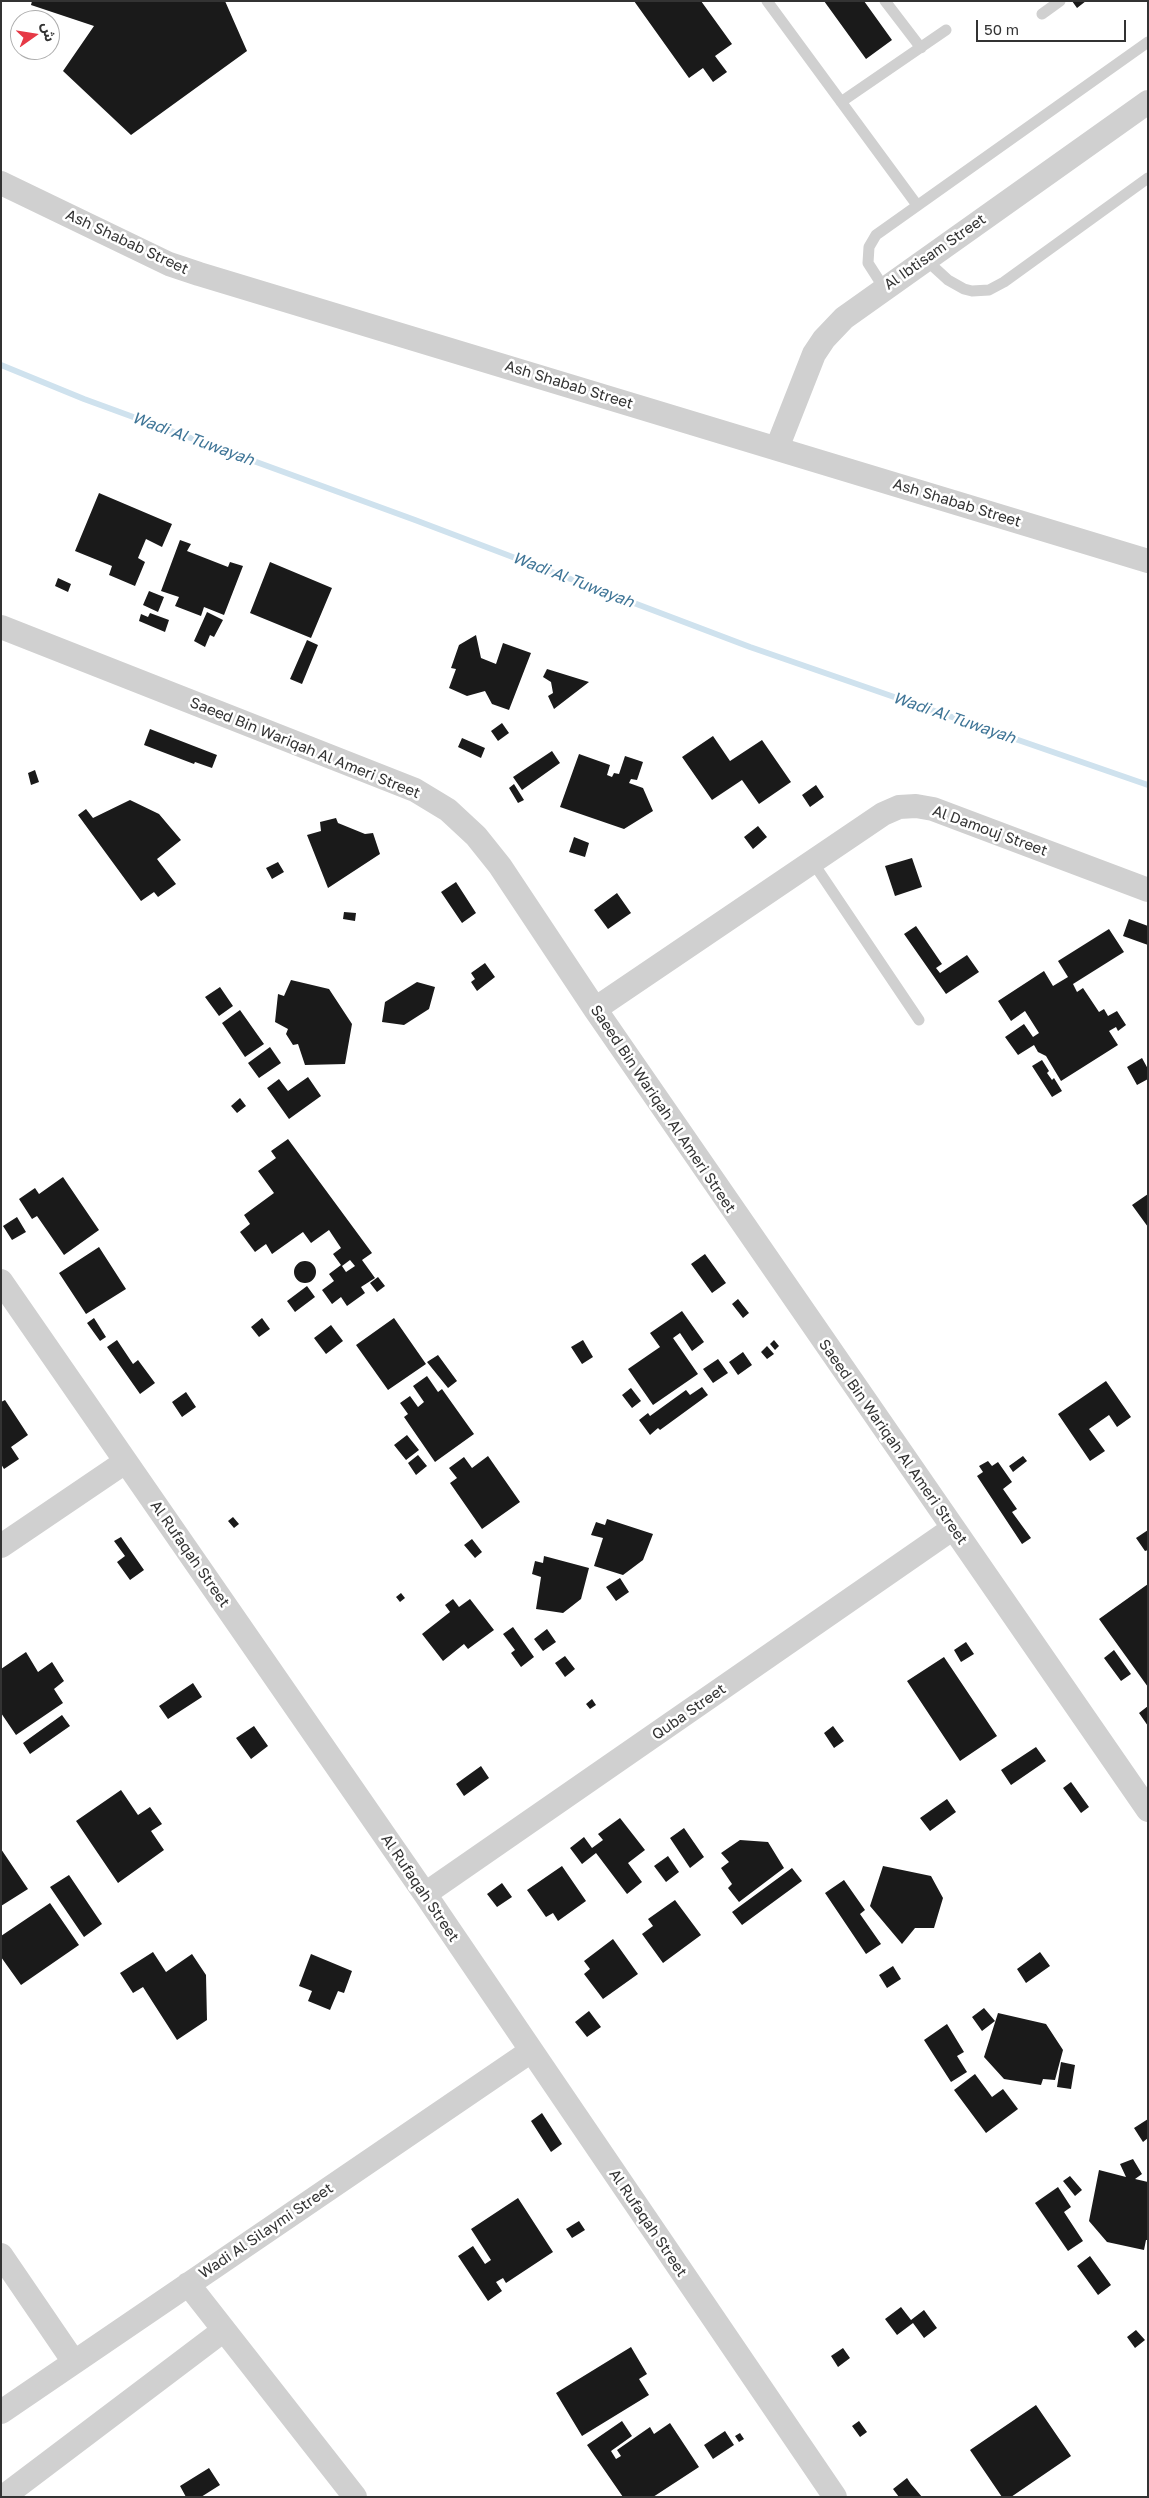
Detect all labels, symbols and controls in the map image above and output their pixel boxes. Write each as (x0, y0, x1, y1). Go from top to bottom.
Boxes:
north arrow (10, 10, 60, 60)
scale bar (979, 10, 1129, 42)
text: ش (39, 20, 60, 43)
text: 50 m (984, 20, 1019, 38)
street label: Ash Shabab Street (63, 206, 191, 278)
street label: Al Ibtisam Street (881, 210, 989, 294)
street label: Ash Shabab Street (503, 357, 635, 413)
water label: Wadi Al Tuwayah (129, 408, 257, 470)
street label: Ash Shabab Street (891, 475, 1023, 531)
water label: Wadi Al Tuwayah (510, 548, 636, 612)
water label: Wadi Al Tuwayah (890, 688, 1018, 748)
street label: Saeed Bin Wariqah Al Ameri Street (187, 693, 423, 803)
street label: Al Damouj Street (930, 802, 1050, 860)
street label: Saeed Bin Wariqah Al Ameri Street (587, 1002, 739, 1216)
street label: Saeed Bin Wariqah Al Ameri Street (815, 1336, 971, 1548)
street label: Al Rufaqah Street (146, 1497, 234, 1611)
street label: Quba Street (649, 1680, 729, 1744)
street label: Al Rufaqah Street (377, 1831, 463, 1945)
street label: Al Rufaqah Street (605, 2166, 691, 2280)
street label: Wadi Al Silaymi Street (195, 2179, 337, 2283)

